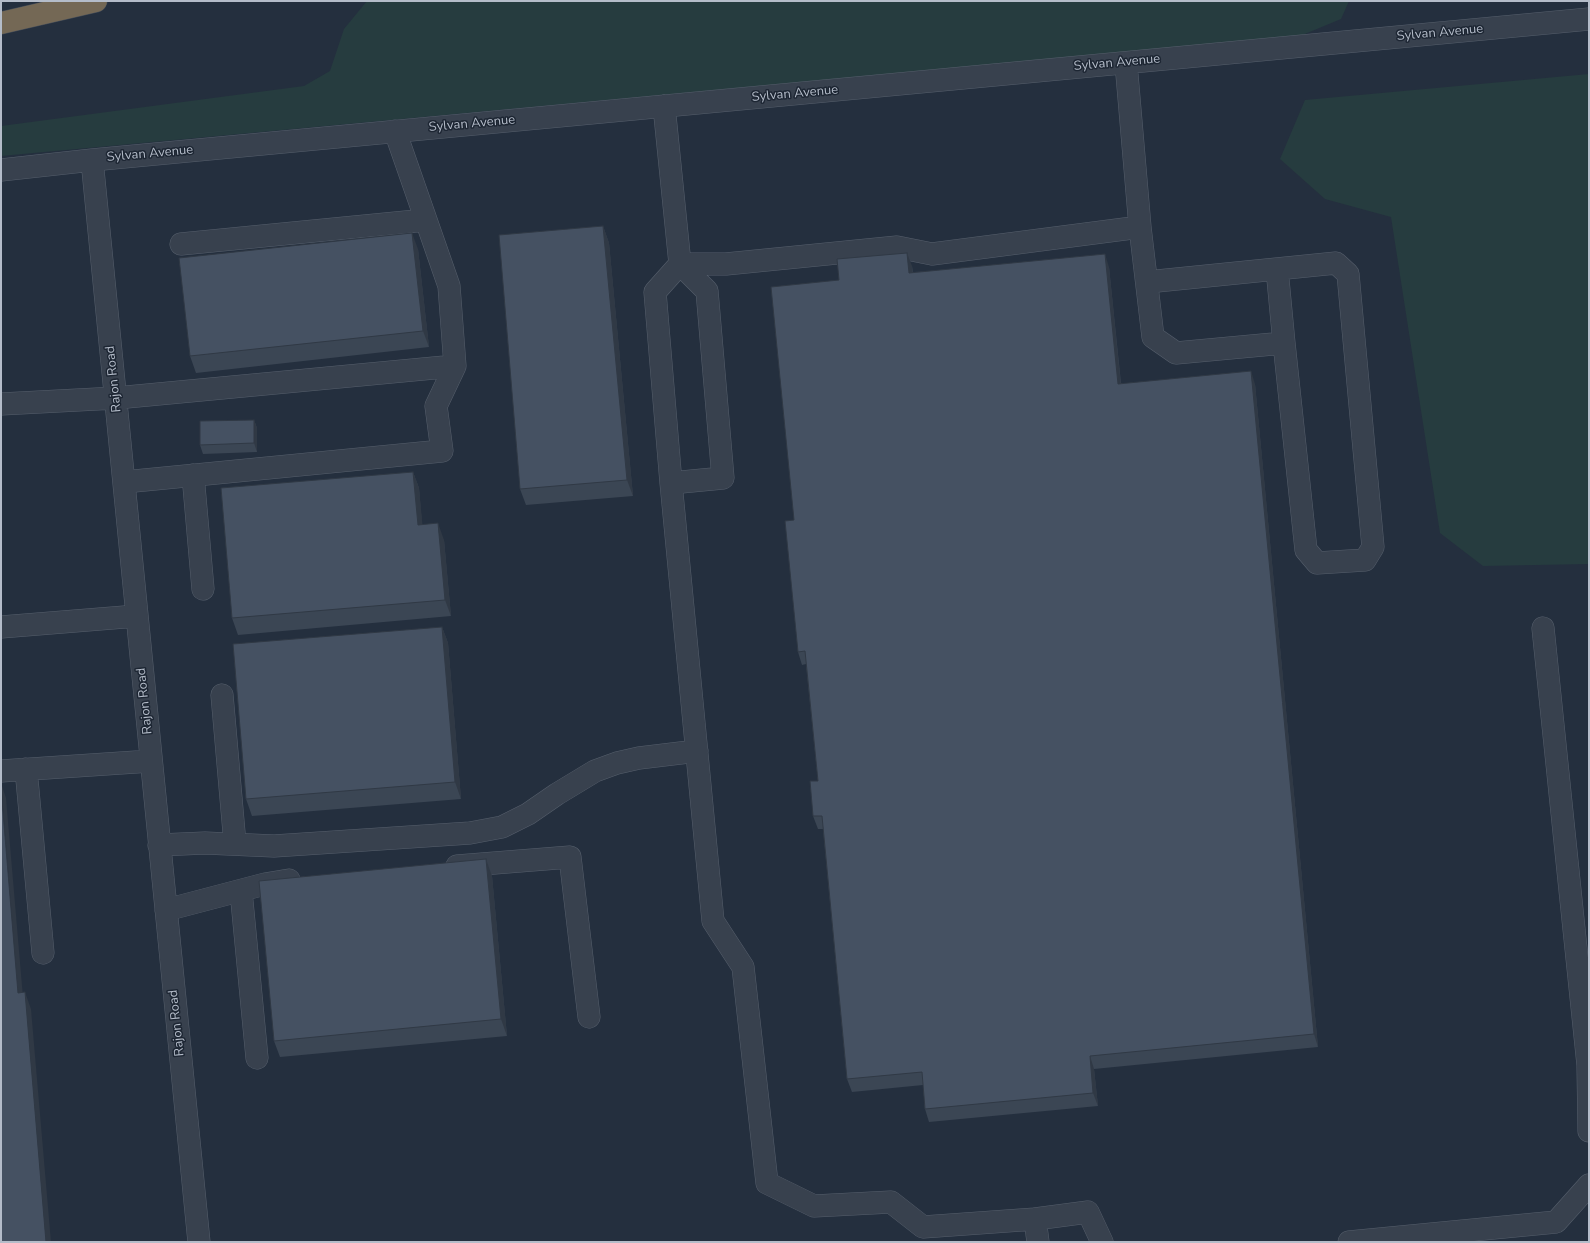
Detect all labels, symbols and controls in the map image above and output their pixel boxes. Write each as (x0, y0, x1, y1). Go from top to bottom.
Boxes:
street label: Sylvan Avenue (1396, 21, 1484, 45)
street label: Sylvan Avenue (1073, 51, 1161, 75)
street label: Sylvan Avenue (751, 82, 839, 106)
street label: Sylvan Avenue (428, 112, 516, 136)
street label: Sylvan Avenue (106, 142, 194, 166)
street label: Rajon Road (103, 345, 125, 413)
street label: Rajon Road (134, 667, 156, 735)
street label: Rajon Road (166, 989, 188, 1057)

